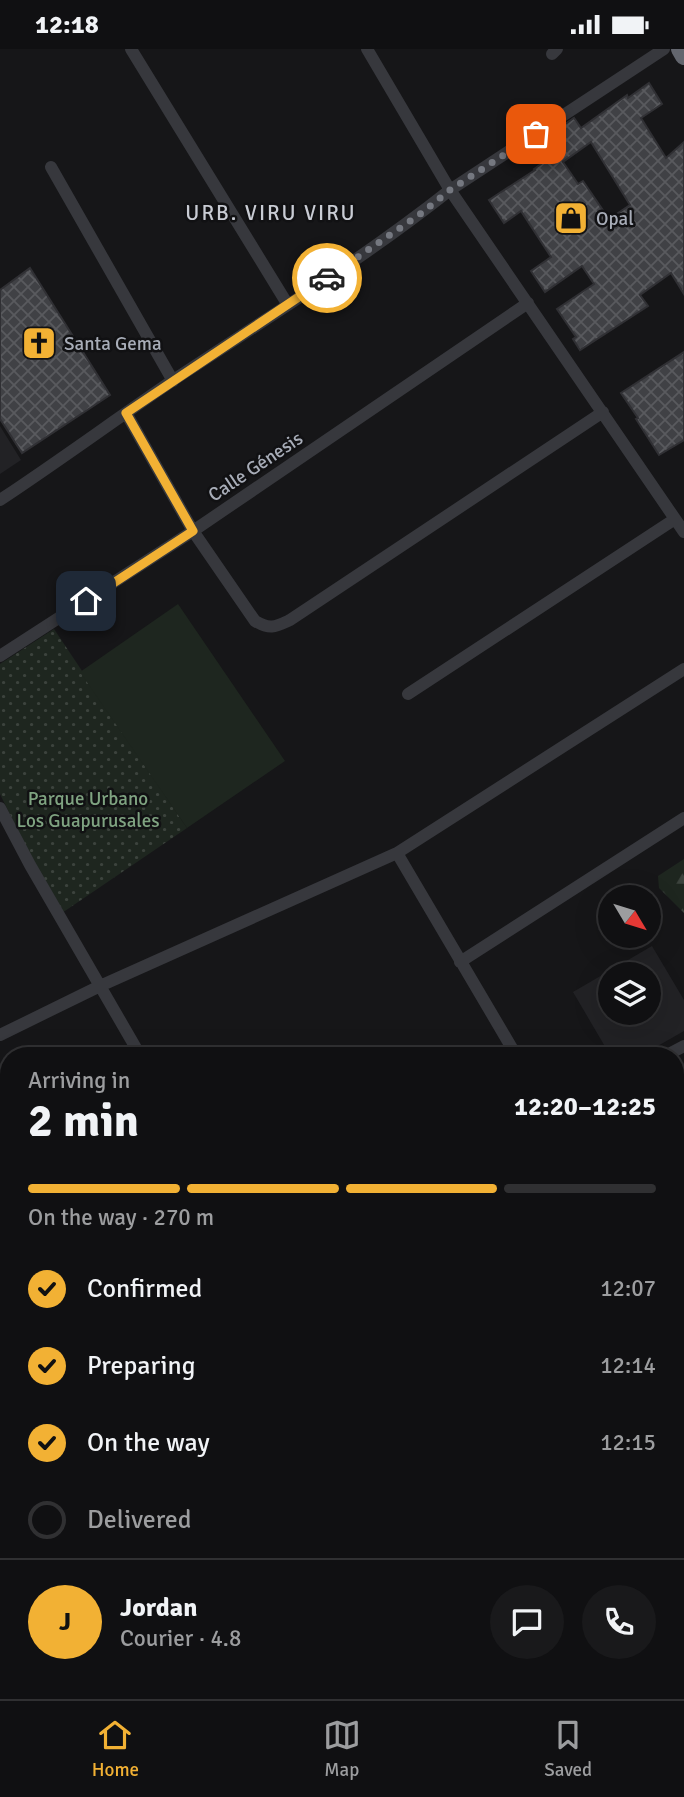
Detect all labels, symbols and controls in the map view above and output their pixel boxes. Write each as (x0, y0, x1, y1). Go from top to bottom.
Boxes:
text: 12:18 (35, 9, 99, 41)
pin (506, 104, 566, 164)
icon: bag (517, 115, 555, 153)
shop icon: Opal (552, 199, 590, 237)
district label: URB. VIRU VIRU (185, 200, 357, 226)
place label: Opal (596, 207, 634, 231)
courier (292, 243, 362, 313)
icon: car (308, 259, 346, 297)
church icon: Santa Gema (20, 324, 58, 362)
place label: Santa Gema (64, 332, 162, 356)
street label: Calle Génesis (204, 426, 307, 507)
pin (56, 571, 116, 631)
icon: home (67, 582, 105, 620)
park label: Parque Urbano Los Guapurusales (16, 787, 160, 833)
north arrow (598, 885, 662, 949)
map controls (598, 885, 661, 1025)
button: layers (598, 962, 661, 1025)
text: Arriving in (28, 1066, 130, 1095)
text: 12:20–12:25 (514, 1091, 656, 1123)
text: 2 min (28, 1093, 139, 1149)
text: On the way · 270 m (28, 1203, 214, 1232)
icon: check (28, 1270, 66, 1308)
text: Confirmed (87, 1273, 202, 1305)
text: 12:07 (600, 1274, 656, 1303)
icon: check (28, 1347, 66, 1385)
text: Preparing (87, 1350, 195, 1382)
text: 12:14 (600, 1351, 656, 1380)
icon: check (28, 1424, 66, 1462)
text: On the way (87, 1427, 210, 1459)
text: 12:15 (600, 1428, 656, 1457)
text: Delivered (87, 1504, 192, 1536)
button: chat (490, 1585, 564, 1659)
button: phone (582, 1585, 656, 1659)
text: Jordan (120, 1592, 197, 1624)
text: J (59, 1606, 71, 1638)
text: Courier · 4.8 (120, 1624, 241, 1653)
tab: Home (92, 1716, 139, 1782)
tab: Map (323, 1716, 361, 1782)
tab: Saved (544, 1716, 592, 1782)

